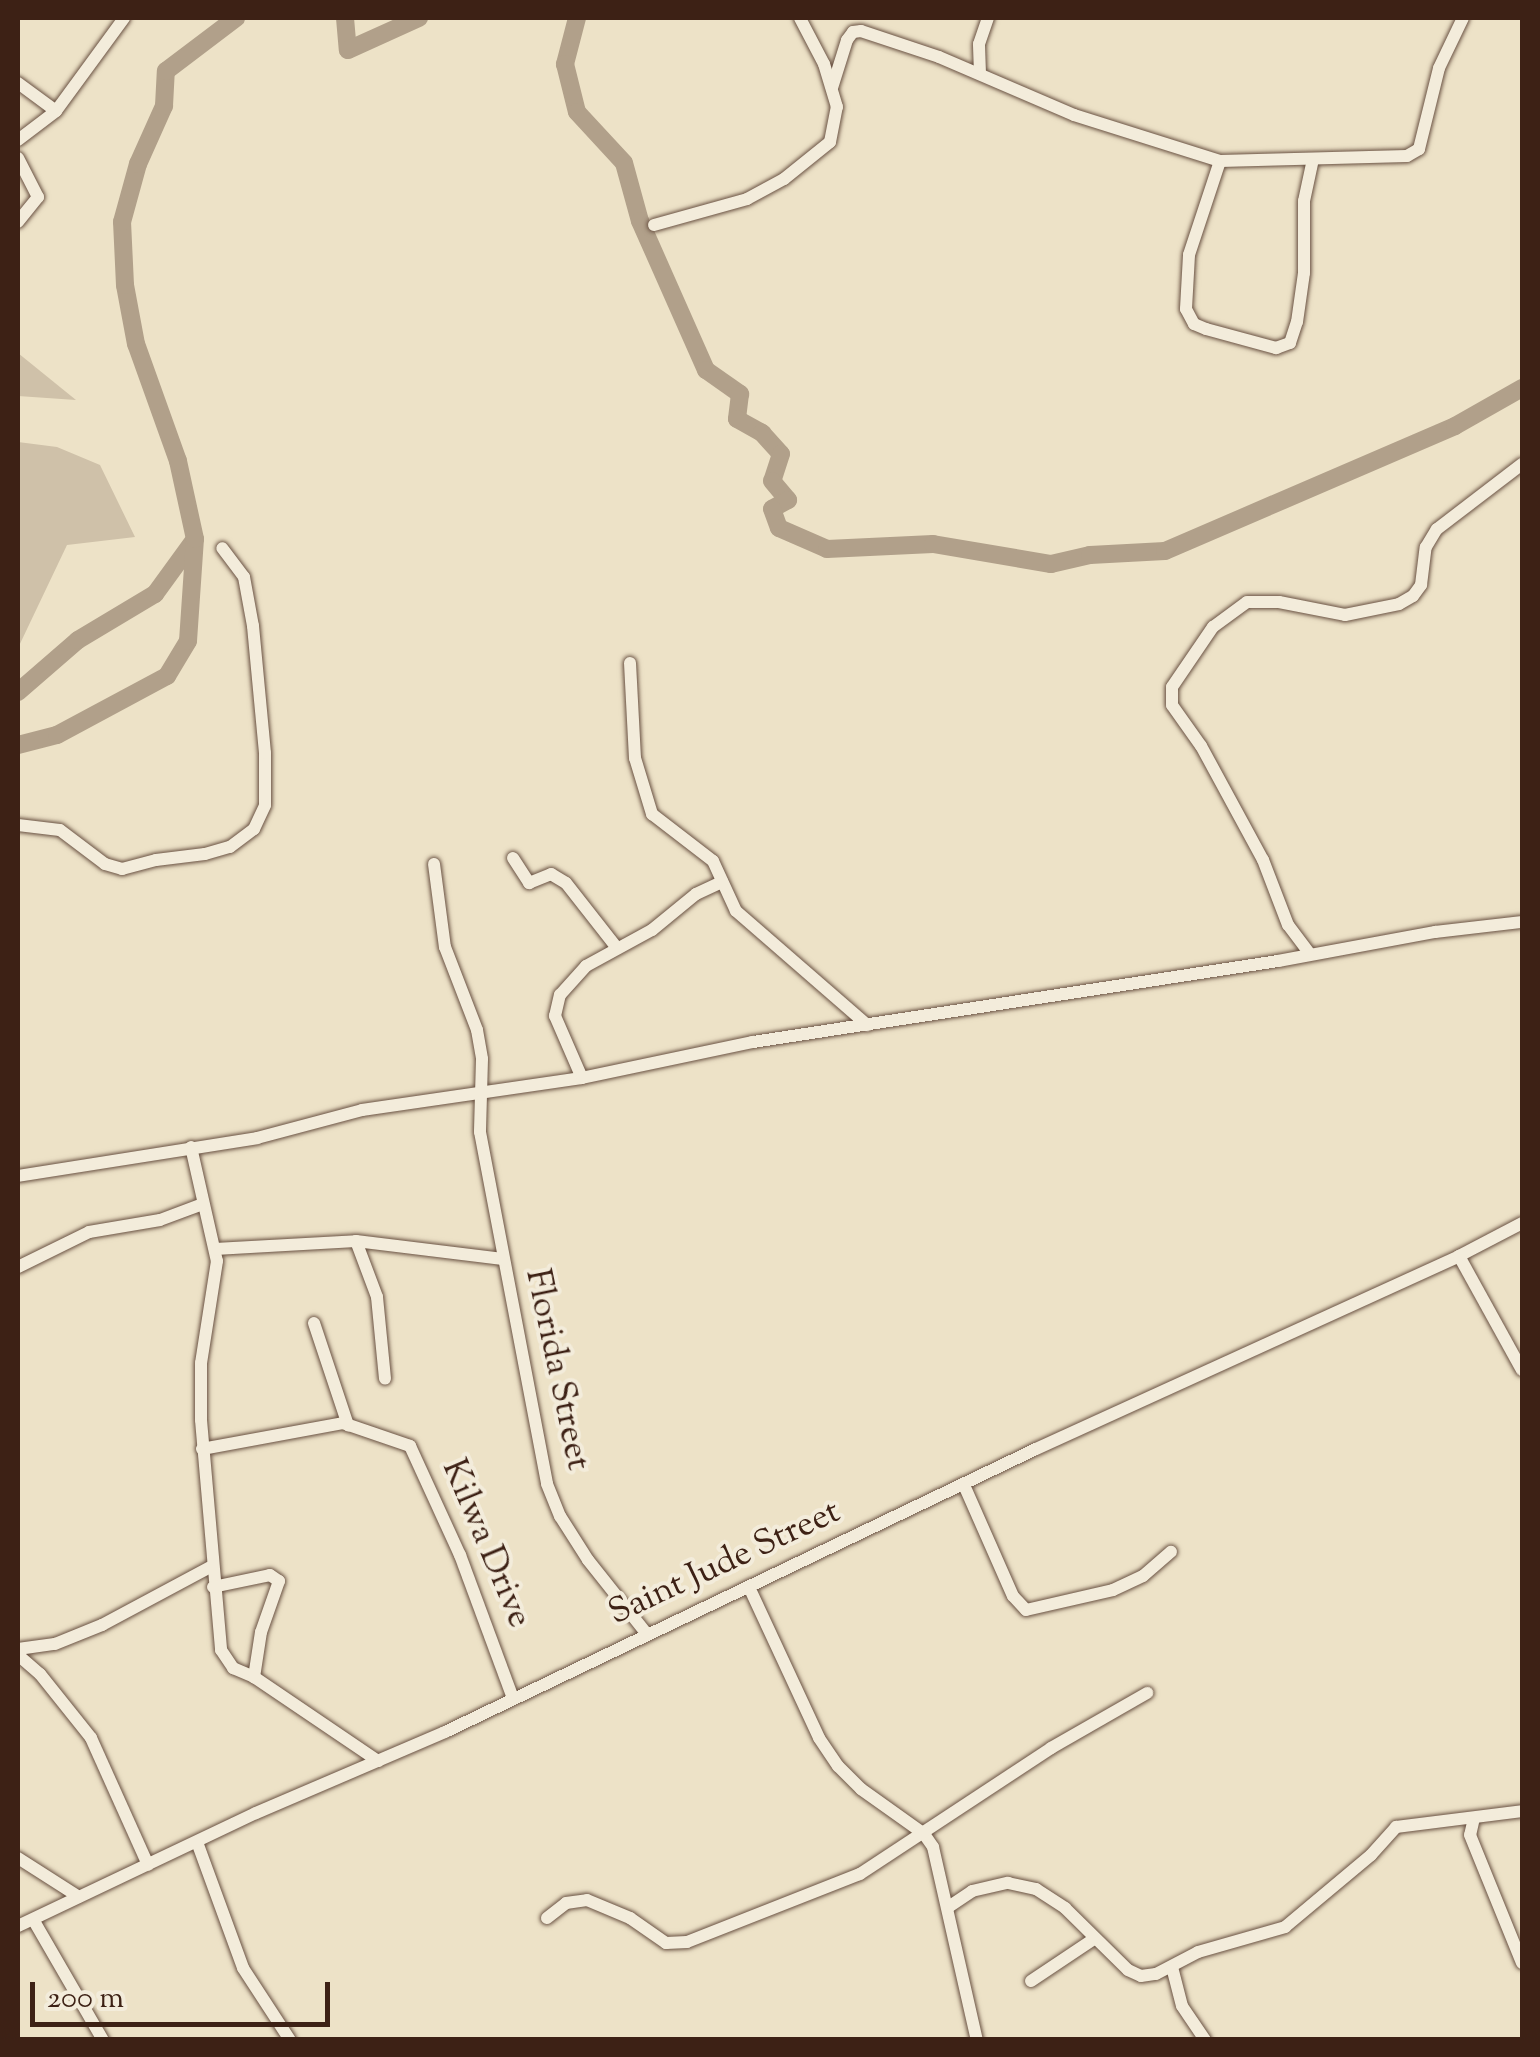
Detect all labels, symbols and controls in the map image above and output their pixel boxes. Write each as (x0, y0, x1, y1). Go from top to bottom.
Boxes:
street label: Florida Street (514, 1266, 598, 1474)
street label: Kilwa Drive (431, 1454, 539, 1634)
street label: Saint Jude Street (603, 1492, 847, 1636)
scale bar (35, 1962, 335, 2024)
text: 200 m (47, 1978, 124, 2021)

